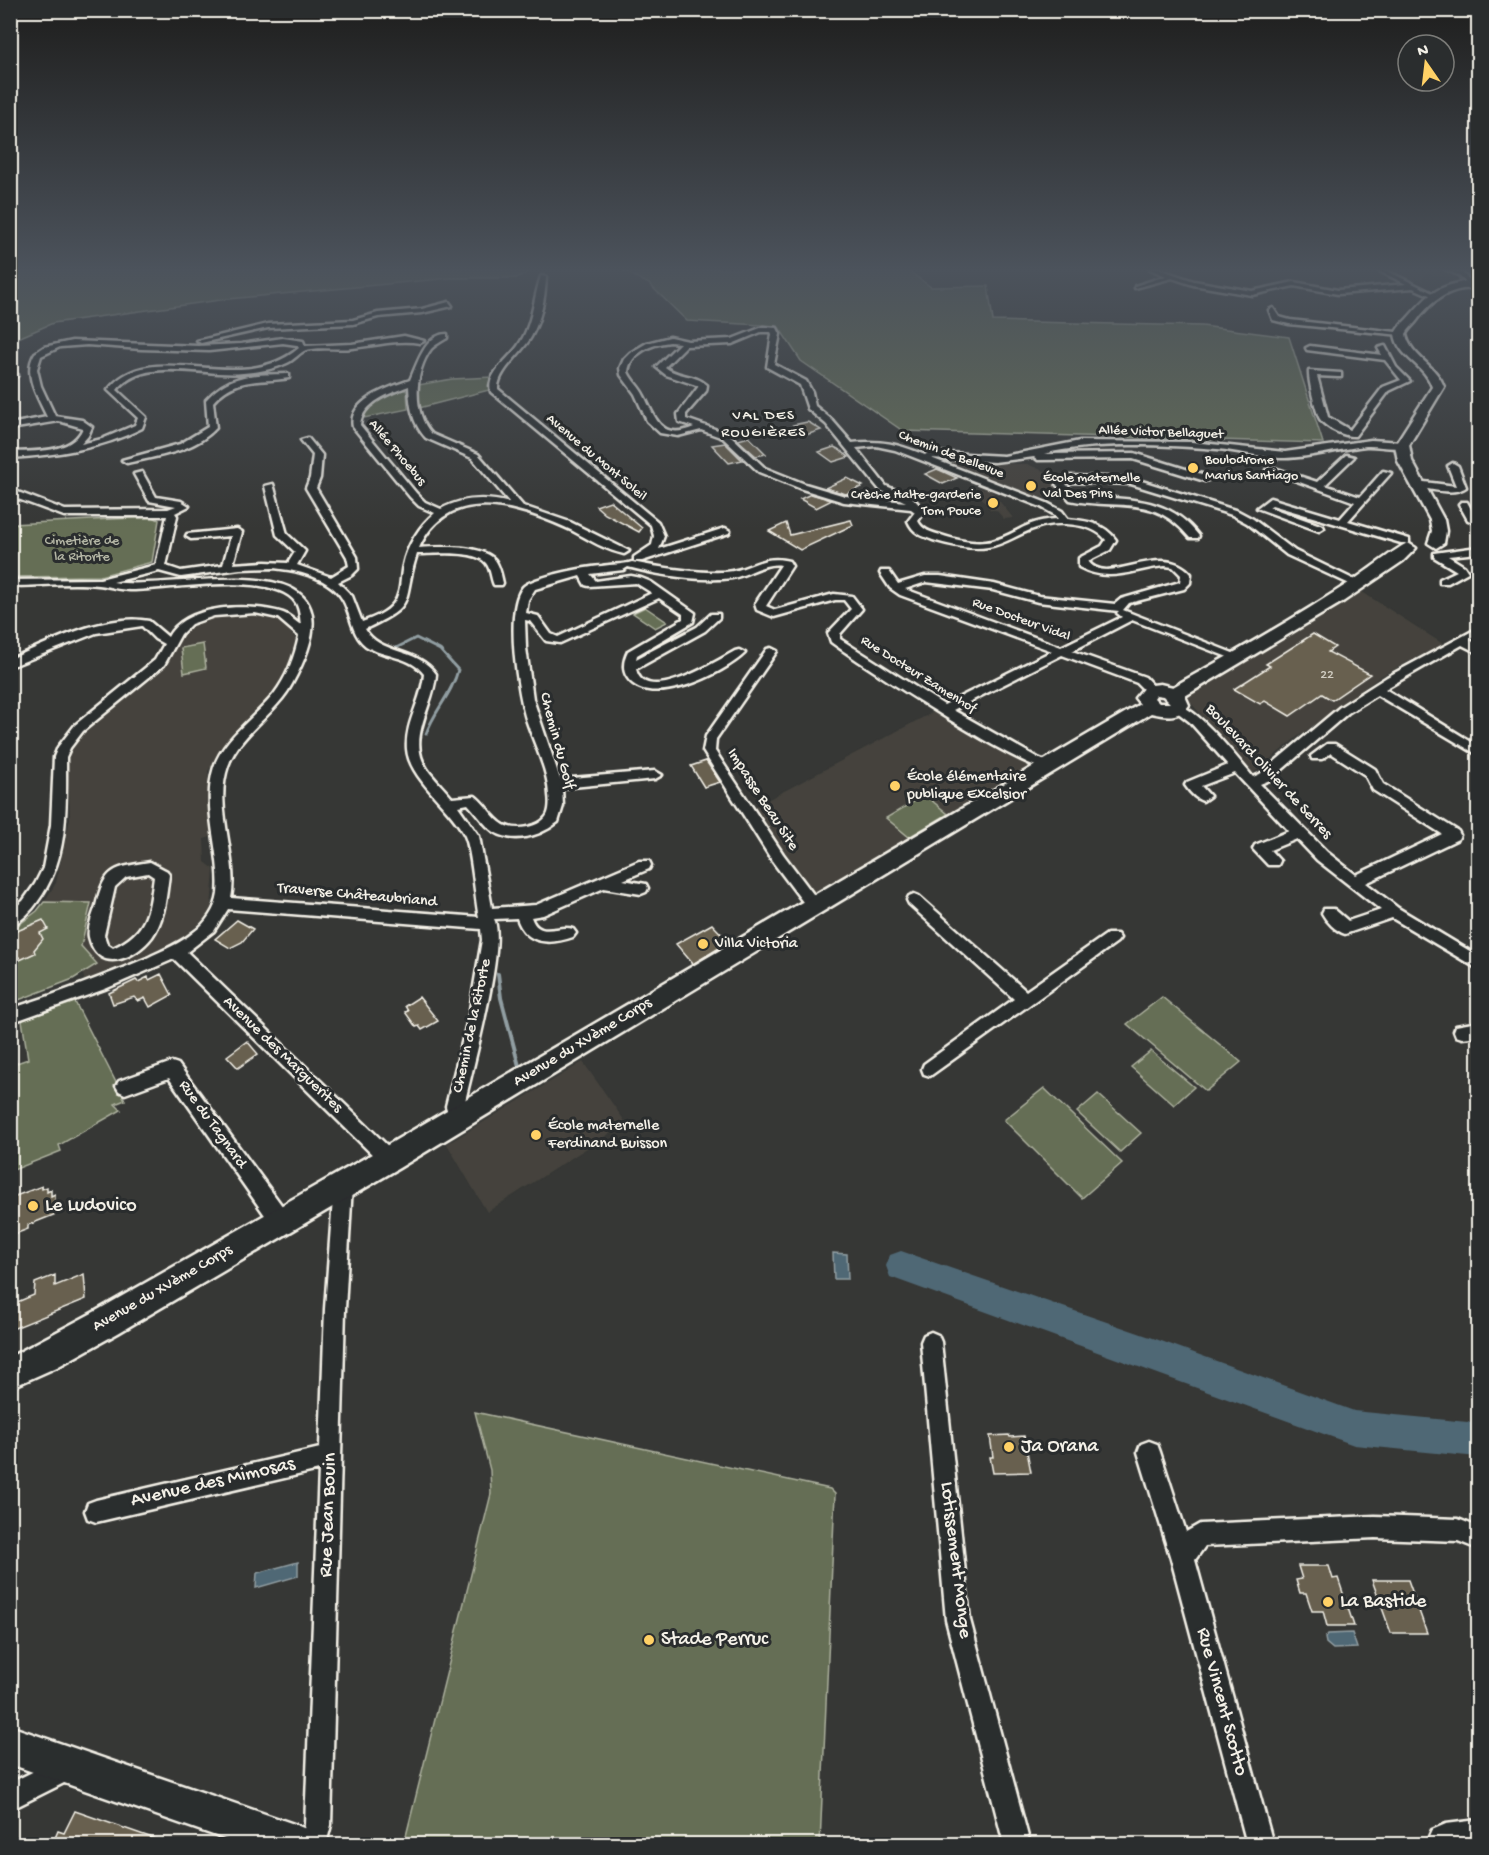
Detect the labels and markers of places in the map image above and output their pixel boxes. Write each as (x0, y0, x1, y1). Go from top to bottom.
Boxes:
place label: Boulodrome Marius Santiago (1204, 452, 1298, 485)
marker: Boulodrome Marius Santiago (1186, 461, 1200, 475)
place label: École maternelle Val Des Pins (1042, 470, 1141, 503)
marker: École maternelle Val Des Pins (1024, 479, 1038, 493)
place label: Crèche Halte-garderie Tom Pouce (851, 487, 982, 520)
marker: Crèche Halte-garderie Tom Pouce (986, 496, 1000, 510)
place label: École élémentaire publique Excelsior (906, 768, 1027, 805)
marker: École élémentaire publique Excelsior (888, 779, 902, 793)
place label: Villa Victoria (714, 935, 799, 954)
marker: Villa Victoria (696, 937, 710, 951)
place label: École maternelle Ferdinand Buisson (547, 1117, 667, 1154)
marker: École maternelle Ferdinand Buisson (529, 1128, 543, 1142)
place label: Le Ludovico (45, 1195, 137, 1218)
marker: Le Ludovico (26, 1199, 40, 1213)
place label: Ja Orana (1021, 1436, 1099, 1459)
marker: Ja Orana (1002, 1440, 1016, 1454)
place label: La Bastide (1340, 1591, 1427, 1614)
marker: La Bastide (1321, 1595, 1335, 1609)
place label: Stade Perruc (661, 1629, 769, 1652)
marker: Stade Perruc (642, 1633, 656, 1647)

